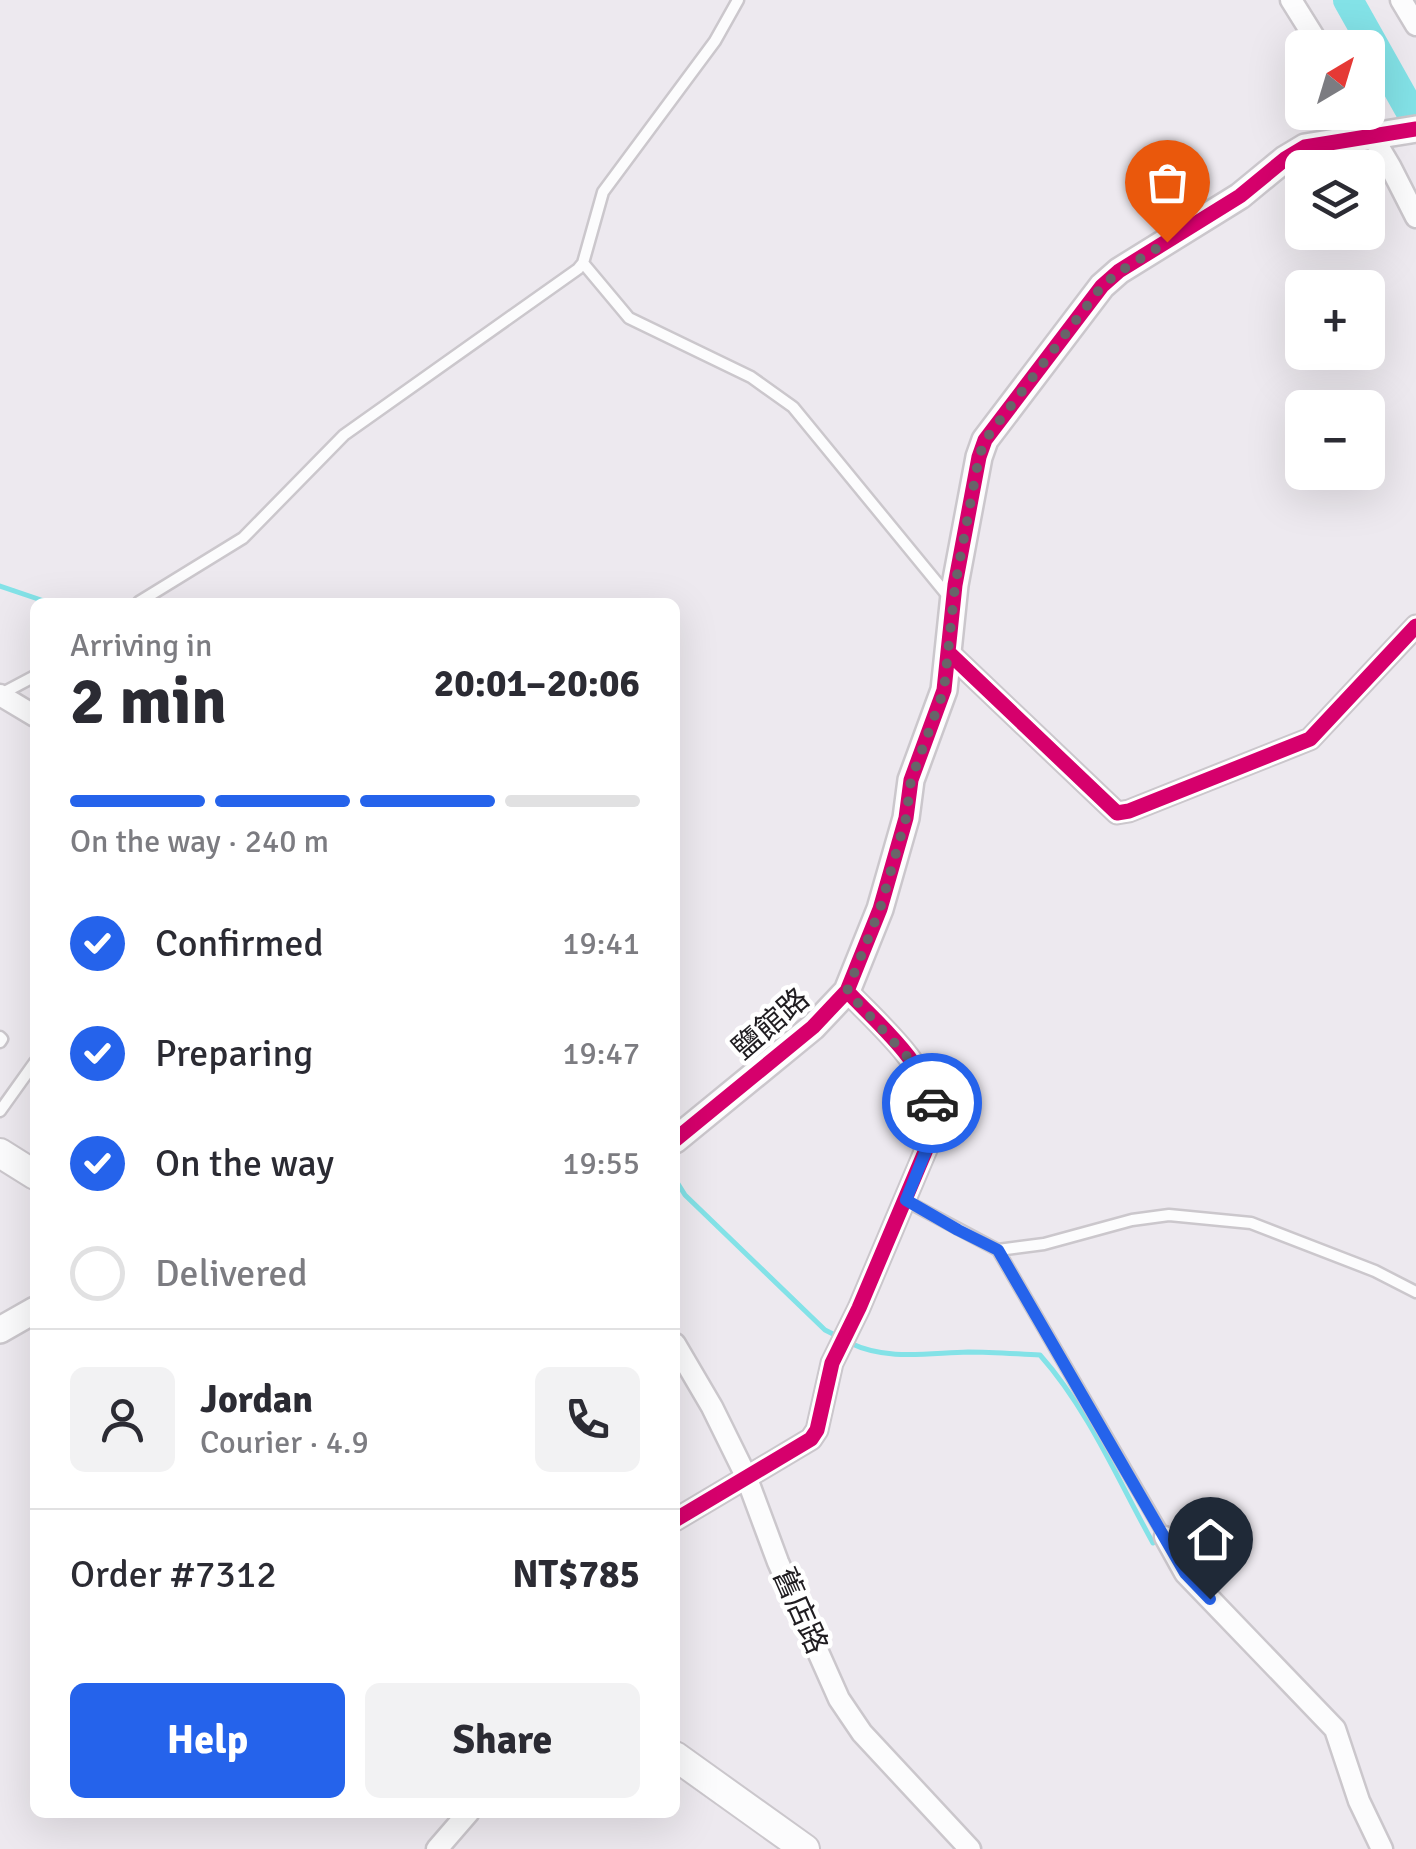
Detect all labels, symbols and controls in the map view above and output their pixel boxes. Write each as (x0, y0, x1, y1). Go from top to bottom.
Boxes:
north arrow (1285, 30, 1385, 130)
map controls (1285, 30, 1385, 490)
pin (1125, 140, 1210, 243)
button: layers (1285, 150, 1385, 250)
icon: bag (1140, 155, 1195, 210)
button: + (1285, 270, 1385, 370)
button: − (1285, 390, 1385, 490)
text: Arriving in (70, 626, 212, 665)
text: 20:01–20:06 (434, 660, 640, 707)
text: 2 min (70, 662, 227, 742)
text: On the way · 240 m (70, 822, 329, 861)
icon: check (70, 916, 125, 971)
text: Confirmed (155, 920, 324, 967)
text: 19:41 (562, 924, 640, 963)
street label: 鹽館路 (725, 981, 817, 1067)
icon: check (70, 1026, 125, 1081)
text: Preparing (155, 1030, 313, 1077)
text: 19:47 (562, 1034, 640, 1073)
courier (882, 1053, 982, 1153)
icon: car (905, 1076, 960, 1131)
icon: check (70, 1136, 125, 1191)
text: On the way (155, 1140, 334, 1187)
text: 19:55 (562, 1144, 640, 1183)
text: Delivered (155, 1250, 308, 1297)
button: person (70, 1367, 175, 1472)
button: phone (535, 1367, 640, 1472)
text: Jordan (200, 1376, 313, 1423)
text: Courier · 4.9 (200, 1423, 369, 1462)
pin (1168, 1497, 1253, 1600)
icon: home (1183, 1512, 1238, 1567)
text: Order #7312 (70, 1551, 277, 1598)
text: NT$785 (512, 1551, 640, 1598)
street label: 舊店路 (765, 1562, 835, 1660)
button: Help (70, 1683, 345, 1798)
button: Share (365, 1683, 640, 1798)

